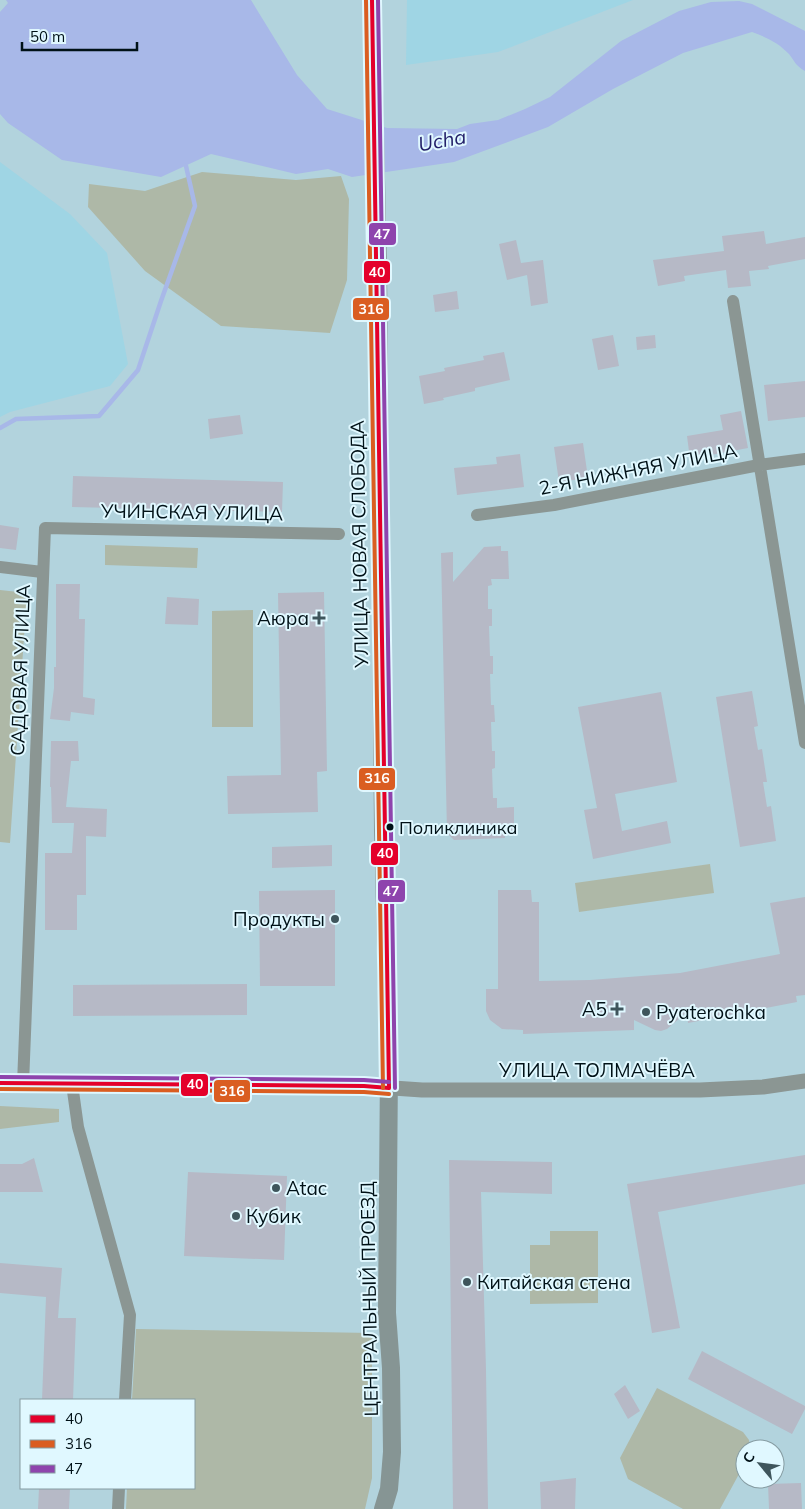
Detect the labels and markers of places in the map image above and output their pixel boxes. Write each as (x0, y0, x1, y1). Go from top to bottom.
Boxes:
place label: Аюра (257, 606, 309, 630)
marker: Аюра (313, 612, 325, 624)
place label: Поликлиника (399, 816, 517, 839)
marker: Поликлиника (385, 822, 395, 832)
place label: Продукты (233, 907, 325, 931)
marker: Продукты (329, 913, 341, 925)
place label: А5 (582, 997, 607, 1021)
place label: Pyaterochka (656, 1000, 766, 1024)
marker: А5 (611, 1003, 623, 1015)
marker: Pyaterochka (640, 1006, 652, 1018)
place label: Atac (286, 1176, 327, 1200)
marker: Atac (270, 1182, 282, 1194)
place label: Кубик (246, 1204, 302, 1228)
marker: Кубик (230, 1210, 242, 1222)
place label: Китайская стена (477, 1270, 631, 1294)
marker: Китайская стена (461, 1276, 473, 1288)

